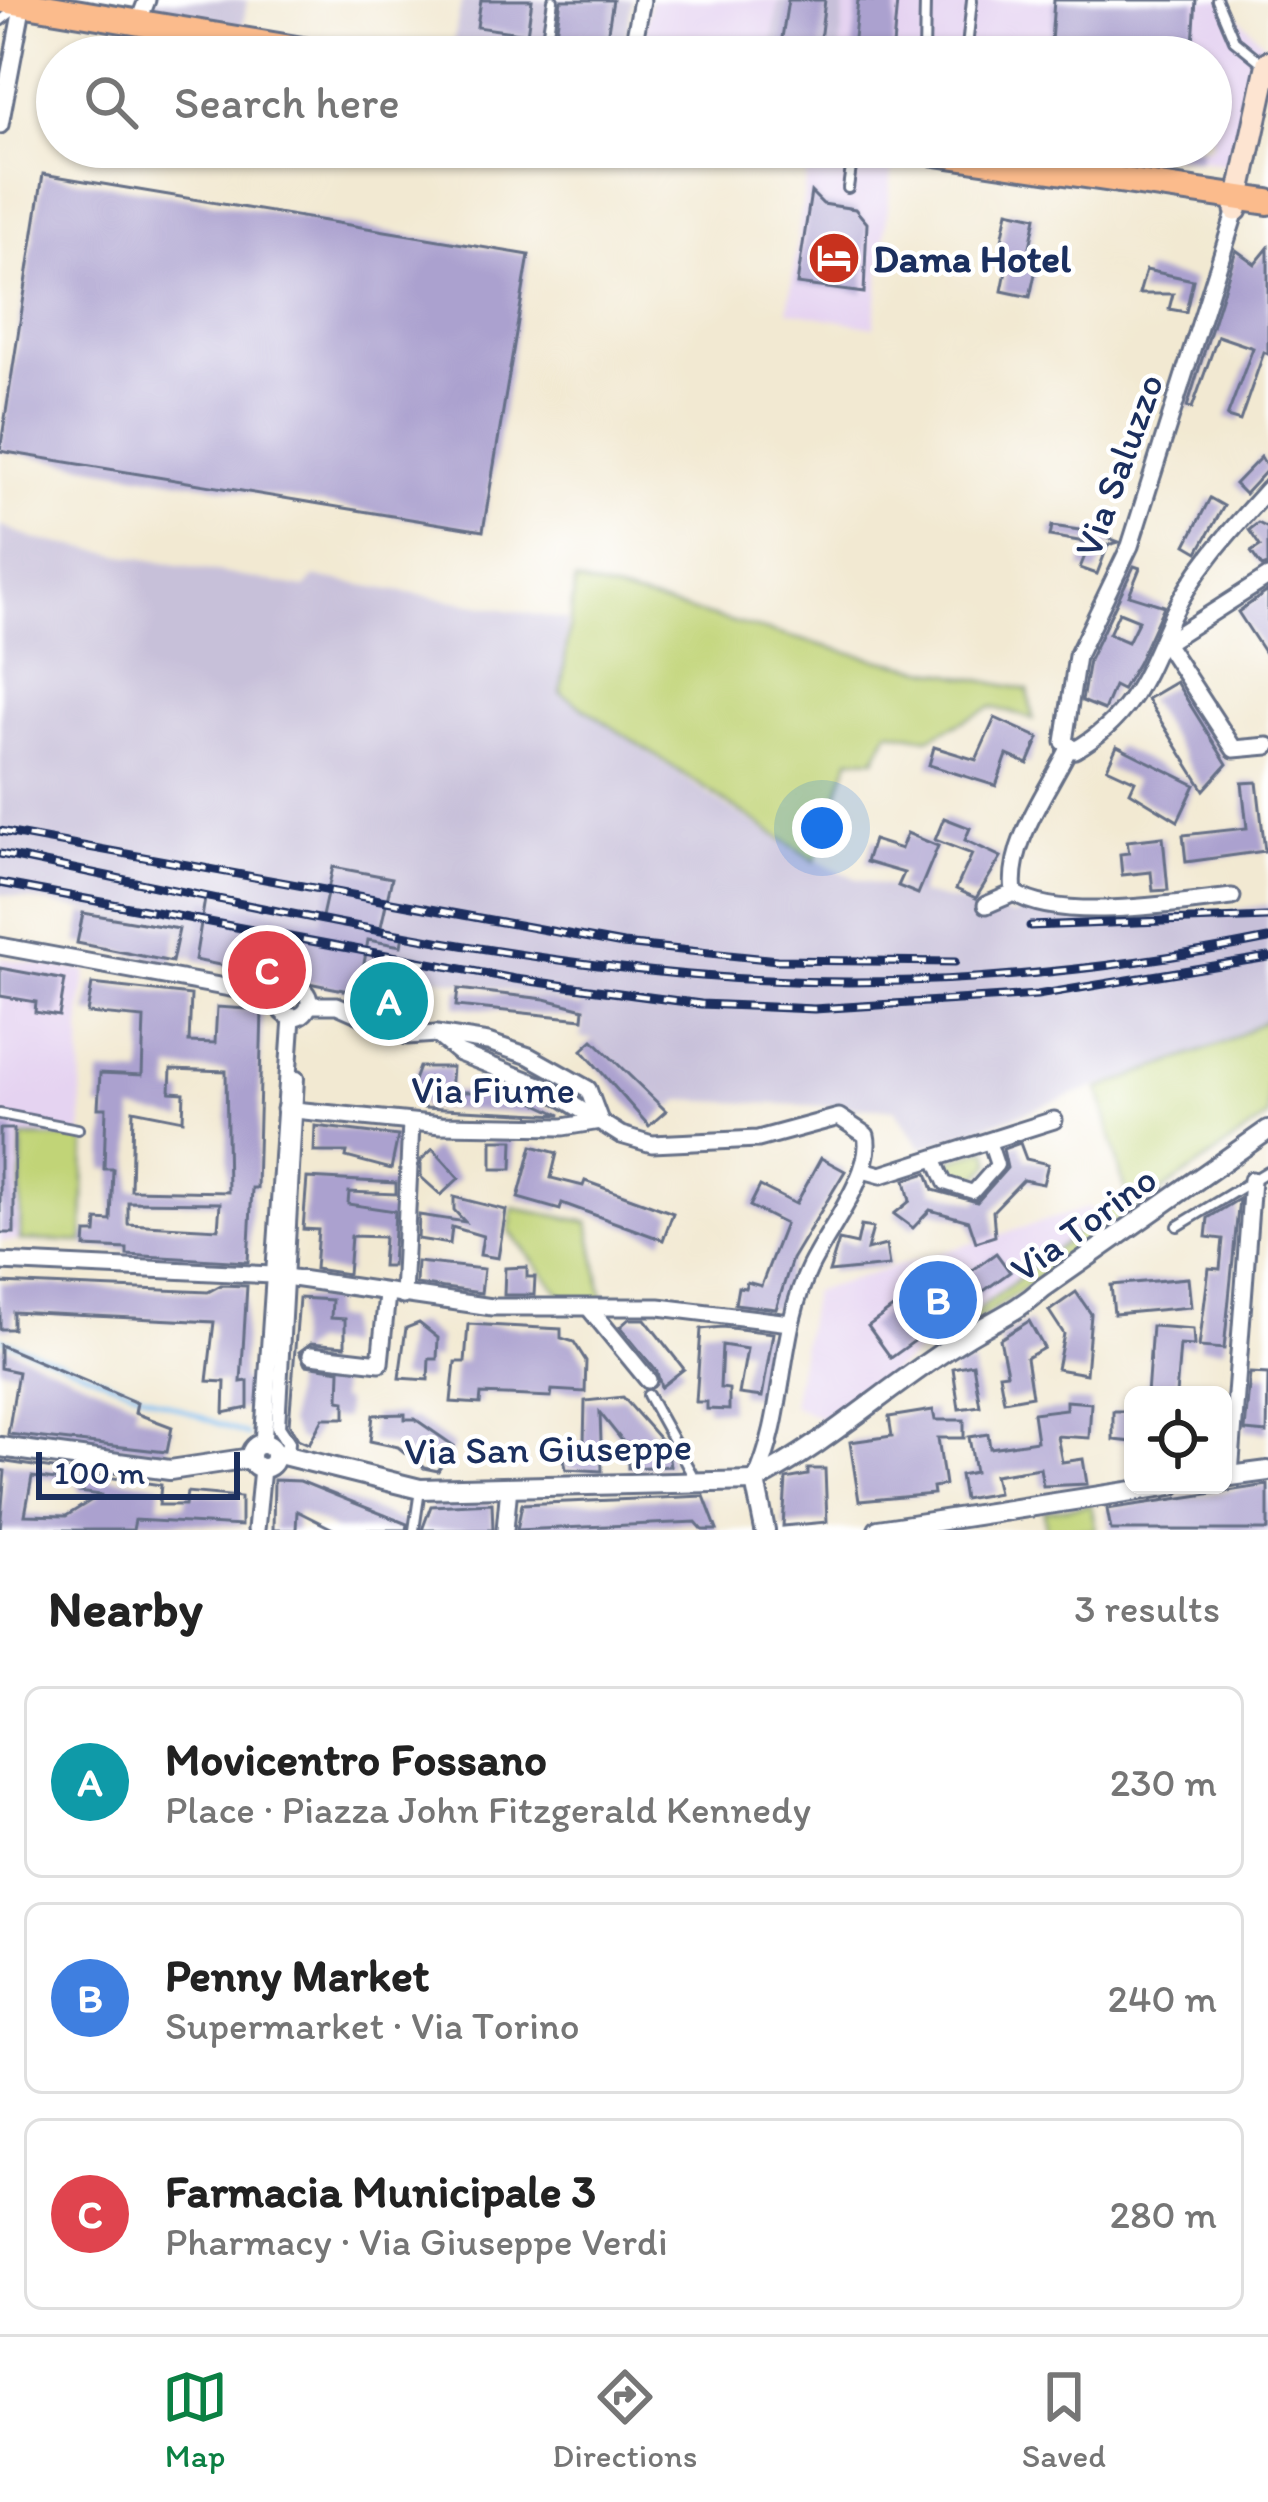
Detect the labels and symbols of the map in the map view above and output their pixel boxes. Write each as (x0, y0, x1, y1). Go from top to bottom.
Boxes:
hotel icon: Dama Hotel (806, 230, 862, 286)
place label: Dama Hotel (873, 235, 1072, 282)
street label: Via Saluzzo (1064, 367, 1173, 563)
your location (792, 798, 852, 858)
pin: C (228, 925, 306, 1015)
pin: A (350, 956, 428, 1046)
street label: Via Fiume (411, 1066, 575, 1113)
street label: Via Torino (1001, 1155, 1165, 1292)
pin: B (899, 1255, 977, 1345)
street label: Via San Giuseppe (404, 1422, 692, 1475)
scale bar (36, 1446, 240, 1499)

